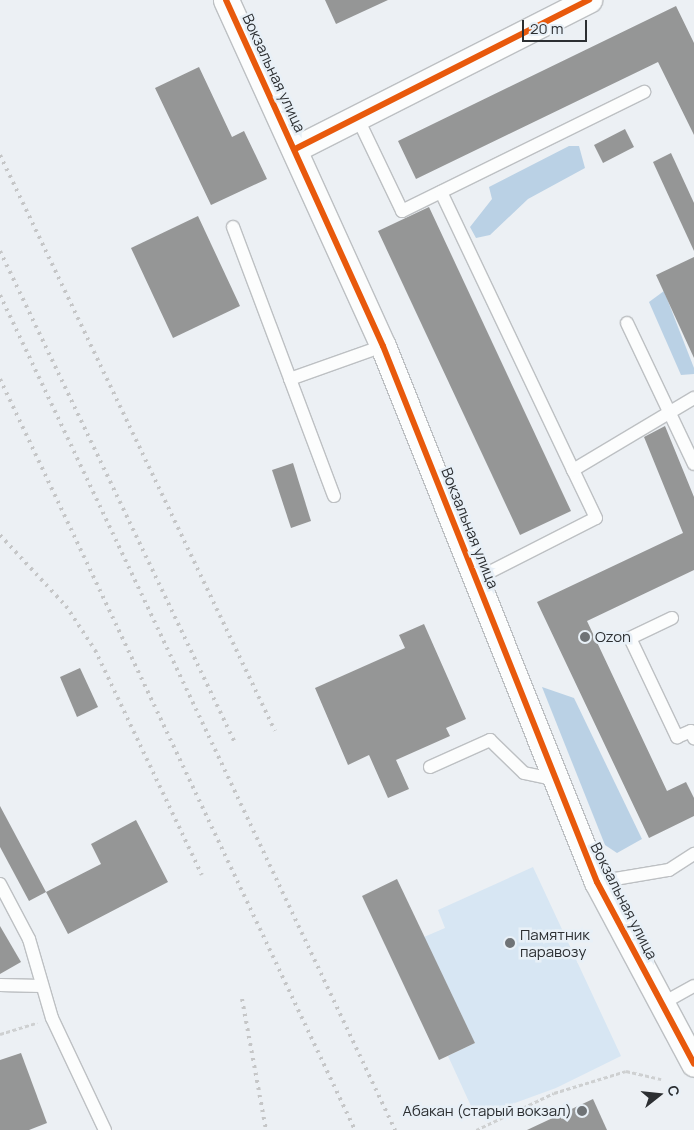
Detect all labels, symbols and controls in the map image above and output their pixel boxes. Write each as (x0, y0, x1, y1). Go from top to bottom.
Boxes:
scale bar (524, 10, 589, 42)
street label: Вокзальная улица (239, 11, 309, 135)
text: 20 m (530, 18, 563, 39)
street label: Вокзальная улица (438, 465, 502, 591)
place label: Ozon (595, 628, 631, 646)
marker: Ozon (579, 631, 591, 643)
street label: Вокзальная улица (587, 840, 661, 962)
place label: Памятник паравозу (520, 925, 590, 960)
marker: Памятник паравозу (504, 937, 516, 949)
north arrow (634, 1070, 684, 1120)
text: С (663, 1083, 684, 1098)
place label: Абакан (старый вокзал) (402, 1102, 572, 1120)
marker: Абакан (старый вокзал) (576, 1105, 588, 1117)

